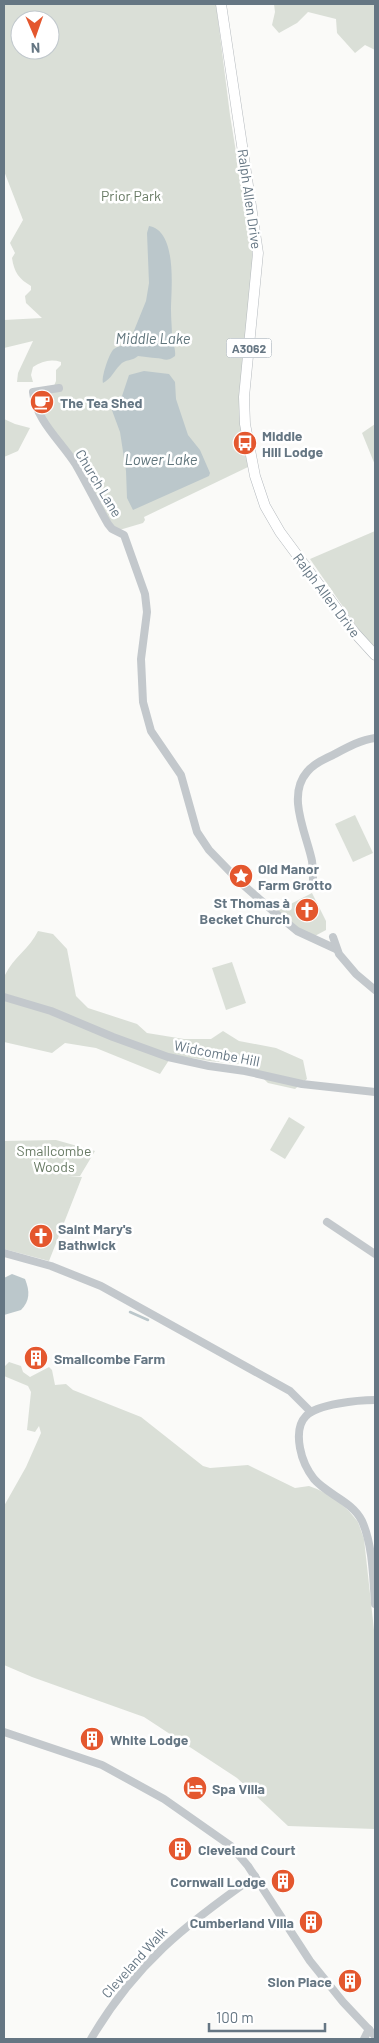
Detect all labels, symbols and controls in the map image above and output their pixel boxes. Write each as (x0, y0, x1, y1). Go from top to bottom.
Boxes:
north arrow (10, 10, 60, 60)
text: N (31, 40, 40, 57)
street label: Ralph Allen Drive (235, 148, 265, 250)
park label: Prior Park (101, 187, 161, 204)
water label: Middle Lake (116, 329, 191, 347)
road number: A3062 (226, 338, 272, 358)
cafe icon: The Tea Shed (29, 389, 55, 415)
place label: The Tea Shed (60, 394, 143, 411)
place label: Middle Hill Lodge (262, 427, 324, 460)
bus stop icon: Middle Hill Lodge (232, 430, 258, 456)
street label: Church Lane (72, 446, 126, 520)
water label: Lower Lake (124, 450, 198, 468)
street label: Ralph Allen Drive (290, 550, 364, 640)
place label: Old Manor Farm Grotto (258, 860, 332, 893)
place icon: Old Manor Farm Grotto (228, 863, 254, 889)
place label: St Thomas à Becket Church (200, 894, 290, 927)
church icon: St Thomas à Becket Church (294, 897, 320, 923)
street label: Widcombe Hill (173, 1036, 261, 1070)
park label: Smallcombe Woods (17, 1142, 91, 1175)
place label: Saint Mary's Bathwick (58, 1220, 132, 1253)
church icon: Saint Mary's Bathwick (28, 1223, 54, 1249)
building icon: Smallcombe Farm (23, 1345, 49, 1371)
place label: Smallcombe Farm (54, 1350, 165, 1367)
building icon: White Lodge (79, 1726, 105, 1752)
place label: White Lodge (110, 1731, 189, 1748)
hotel icon: Spa Villa (182, 1775, 208, 1801)
place label: Spa Villa (212, 1780, 265, 1797)
building icon: Cleveland Court (167, 1836, 193, 1862)
place label: Cleveland Court (198, 1841, 295, 1858)
building icon: Cornwall Lodge (270, 1868, 296, 1894)
place label: Cornwall Lodge (170, 1873, 266, 1890)
building icon: Cumberland Villa (298, 1909, 324, 1935)
place label: Cumberland Villa (190, 1914, 294, 1931)
street label: Cleveland Walk (98, 1923, 170, 2001)
building icon: Sion Place (337, 1968, 363, 1994)
place label: Sion Place (268, 1973, 332, 1990)
scale bar (209, 2000, 325, 2032)
text: 100 m (216, 2008, 254, 2026)

